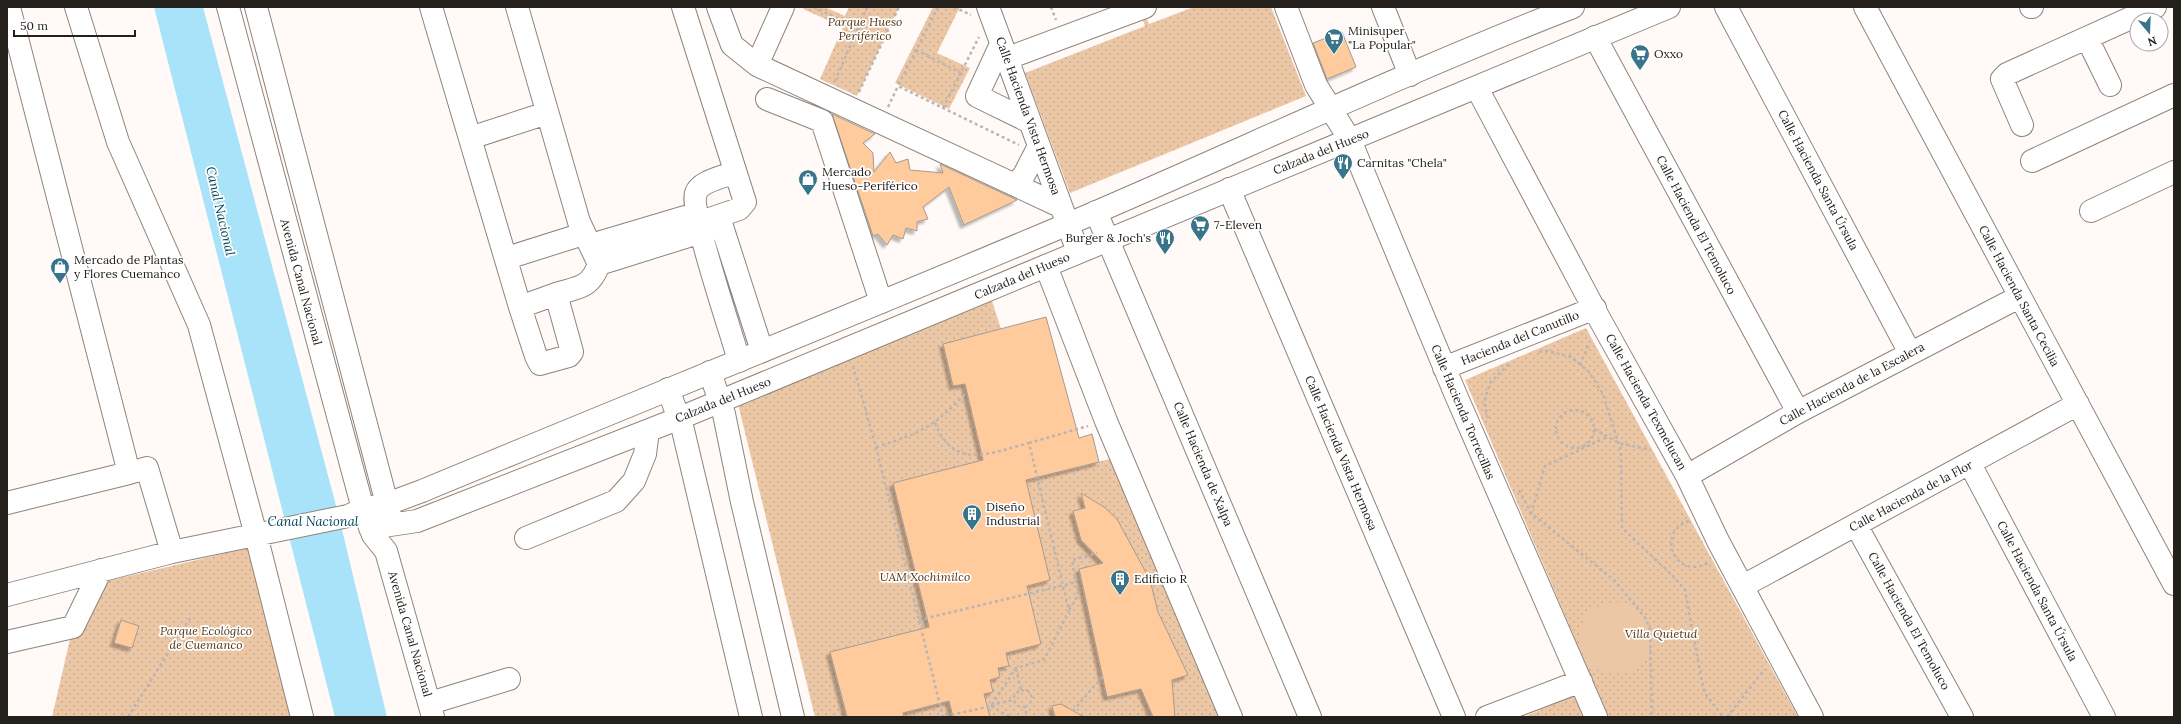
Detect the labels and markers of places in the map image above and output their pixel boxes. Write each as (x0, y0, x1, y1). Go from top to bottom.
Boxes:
place label: Minisuper "La Popular" (1348, 23, 1416, 52)
supermarket icon: Minisuper "La Popular" (1323, 27, 1345, 55)
supermarket icon: Oxxo (1629, 43, 1651, 71)
place label: Oxxo (1654, 46, 1683, 61)
restaurant icon: Carnitas "Chela" (1332, 152, 1354, 180)
place label: Carnitas "Chela" (1357, 155, 1447, 170)
place label: Mercado Hueso-Periférico (822, 164, 918, 193)
shop icon: Mercado Hueso-Periférico (797, 168, 819, 196)
supermarket icon: 7-Eleven (1189, 214, 1211, 242)
place label: 7-Eleven (1214, 217, 1262, 232)
restaurant icon: Burger & Joch's (1154, 227, 1176, 255)
place label: Burger & Joch's (1065, 230, 1151, 245)
place label: Mercado de Plantas y Flores Cuemanco (74, 252, 184, 281)
shop icon: Mercado de Plantas y Flores Cuemanco (49, 256, 71, 284)
place label: Diseño Industrial (986, 499, 1040, 528)
building icon: Diseño Industrial (961, 503, 983, 531)
building icon: Edificio R (1109, 568, 1131, 596)
place label: Edificio R (1134, 571, 1187, 586)

